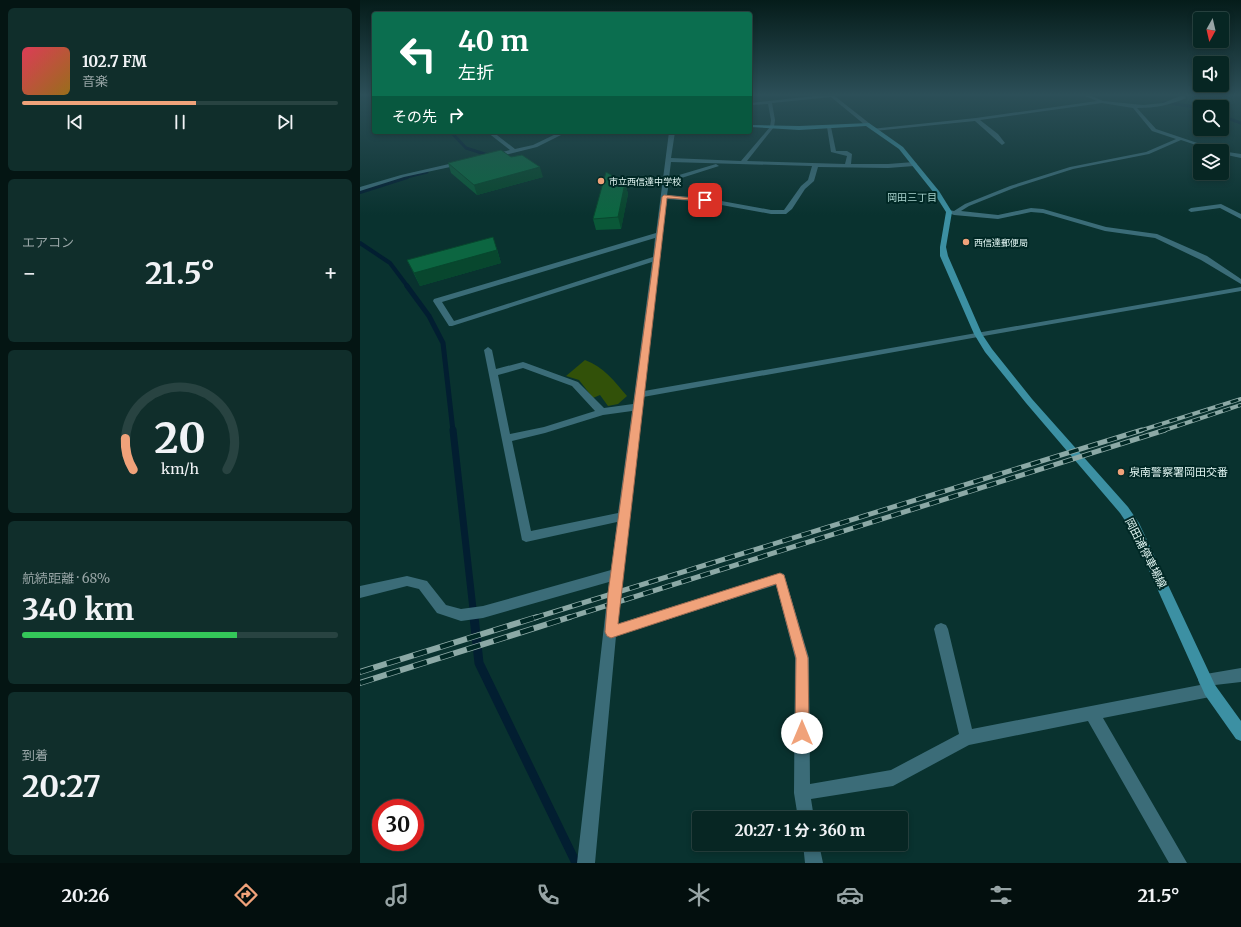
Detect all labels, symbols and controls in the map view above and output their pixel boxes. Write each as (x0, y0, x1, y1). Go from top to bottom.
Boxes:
north arrow (1193, 12, 1229, 48)
map controls (1193, 12, 1229, 180)
text: 40 m (458, 23, 529, 59)
icon: left (392, 28, 444, 80)
text: 102.7 FM (82, 52, 147, 71)
button: sound (1193, 56, 1229, 92)
text: 左折 (458, 61, 494, 84)
text: 音楽 (82, 73, 108, 90)
button: search (1193, 100, 1229, 136)
icon: right (445, 104, 467, 126)
text: その先 (392, 107, 437, 126)
icon: previous (64, 111, 86, 133)
icon: pause (169, 111, 191, 133)
icon: next (274, 111, 296, 133)
button: layers (1193, 144, 1229, 180)
marker: 市立西信達中学校 (596, 176, 606, 186)
place label: 市立西信達中学校 (609, 176, 681, 187)
pin (688, 183, 722, 217)
icon: arrive (694, 189, 716, 211)
district label: 岡田三丁目 (887, 191, 937, 204)
text: エアコン (22, 234, 74, 251)
marker: 西信達郵便局 (961, 237, 971, 247)
place label: 西信達郵便局 (974, 237, 1028, 248)
text: 21.5° (145, 254, 215, 292)
text: − (22, 259, 37, 287)
text: + (323, 259, 338, 287)
text: 20 (154, 411, 206, 463)
text: km/h (161, 459, 199, 477)
place label: 泉南警察署岡田交番 (1129, 465, 1228, 479)
marker: 泉南警察署岡田交番 (1116, 467, 1126, 477)
street label: 岡田浦停車場線 (1122, 516, 1170, 590)
text: 航続距離 · 68% (22, 570, 110, 587)
text: 340 km (22, 590, 134, 628)
position arrow (781, 712, 823, 754)
text: 到着 (22, 747, 48, 764)
text: 20:27 (22, 767, 101, 805)
speed limit sign: 30 (372, 799, 424, 851)
text: 20:27 · 1 分 · 360 m (735, 821, 865, 840)
icon: directions (232, 881, 260, 909)
icon: music (383, 881, 411, 909)
icon: phone (534, 881, 562, 909)
icon: climate (685, 881, 713, 909)
icon: car (836, 881, 864, 909)
icon: filters (987, 881, 1015, 909)
text: 20:26 (61, 884, 109, 907)
text: 21.5° (1138, 884, 1180, 907)

